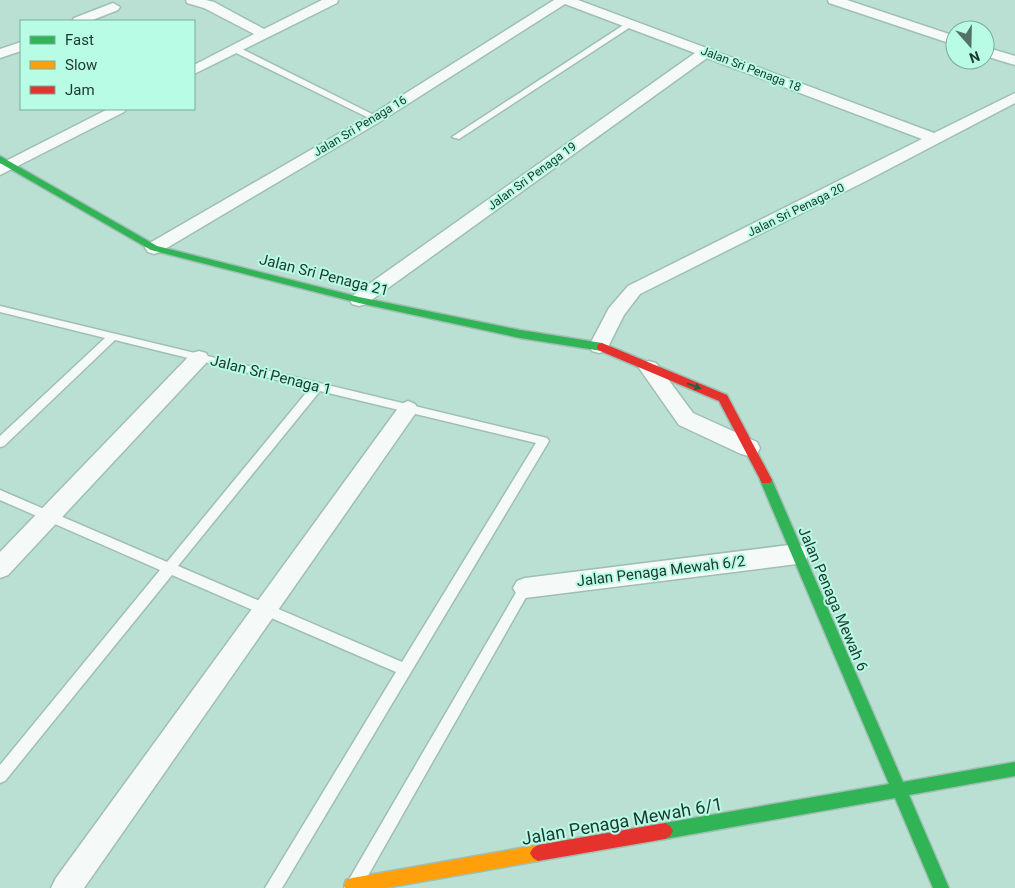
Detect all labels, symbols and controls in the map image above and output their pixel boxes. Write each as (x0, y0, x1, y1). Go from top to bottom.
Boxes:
legend (20, 20, 195, 110)
north arrow (945, 20, 995, 70)
text: Fast (65, 31, 94, 49)
street label: Jalan Sri Penaga 18 (699, 43, 803, 95)
text: N (967, 48, 982, 66)
text: Slow (65, 56, 97, 74)
text: Jam (65, 81, 95, 99)
street label: Jalan Sri Penaga 16 (311, 93, 409, 159)
street label: Jalan Sri Penaga 19 (485, 139, 579, 213)
street label: Jalan Sri Penaga 20 (745, 180, 847, 240)
street label: Jalan Sri Penaga 21 (258, 250, 390, 300)
street label: Jalan Sri Penaga 1 (209, 351, 333, 399)
one-way arrow (687, 383, 702, 390)
street label: Jalan Penaga Mewah 6 (794, 524, 872, 674)
street label: Jalan Penaga Mewah 6/2 (576, 552, 746, 590)
street label: Jalan Penaga Mewah 6/1 (520, 793, 724, 849)

